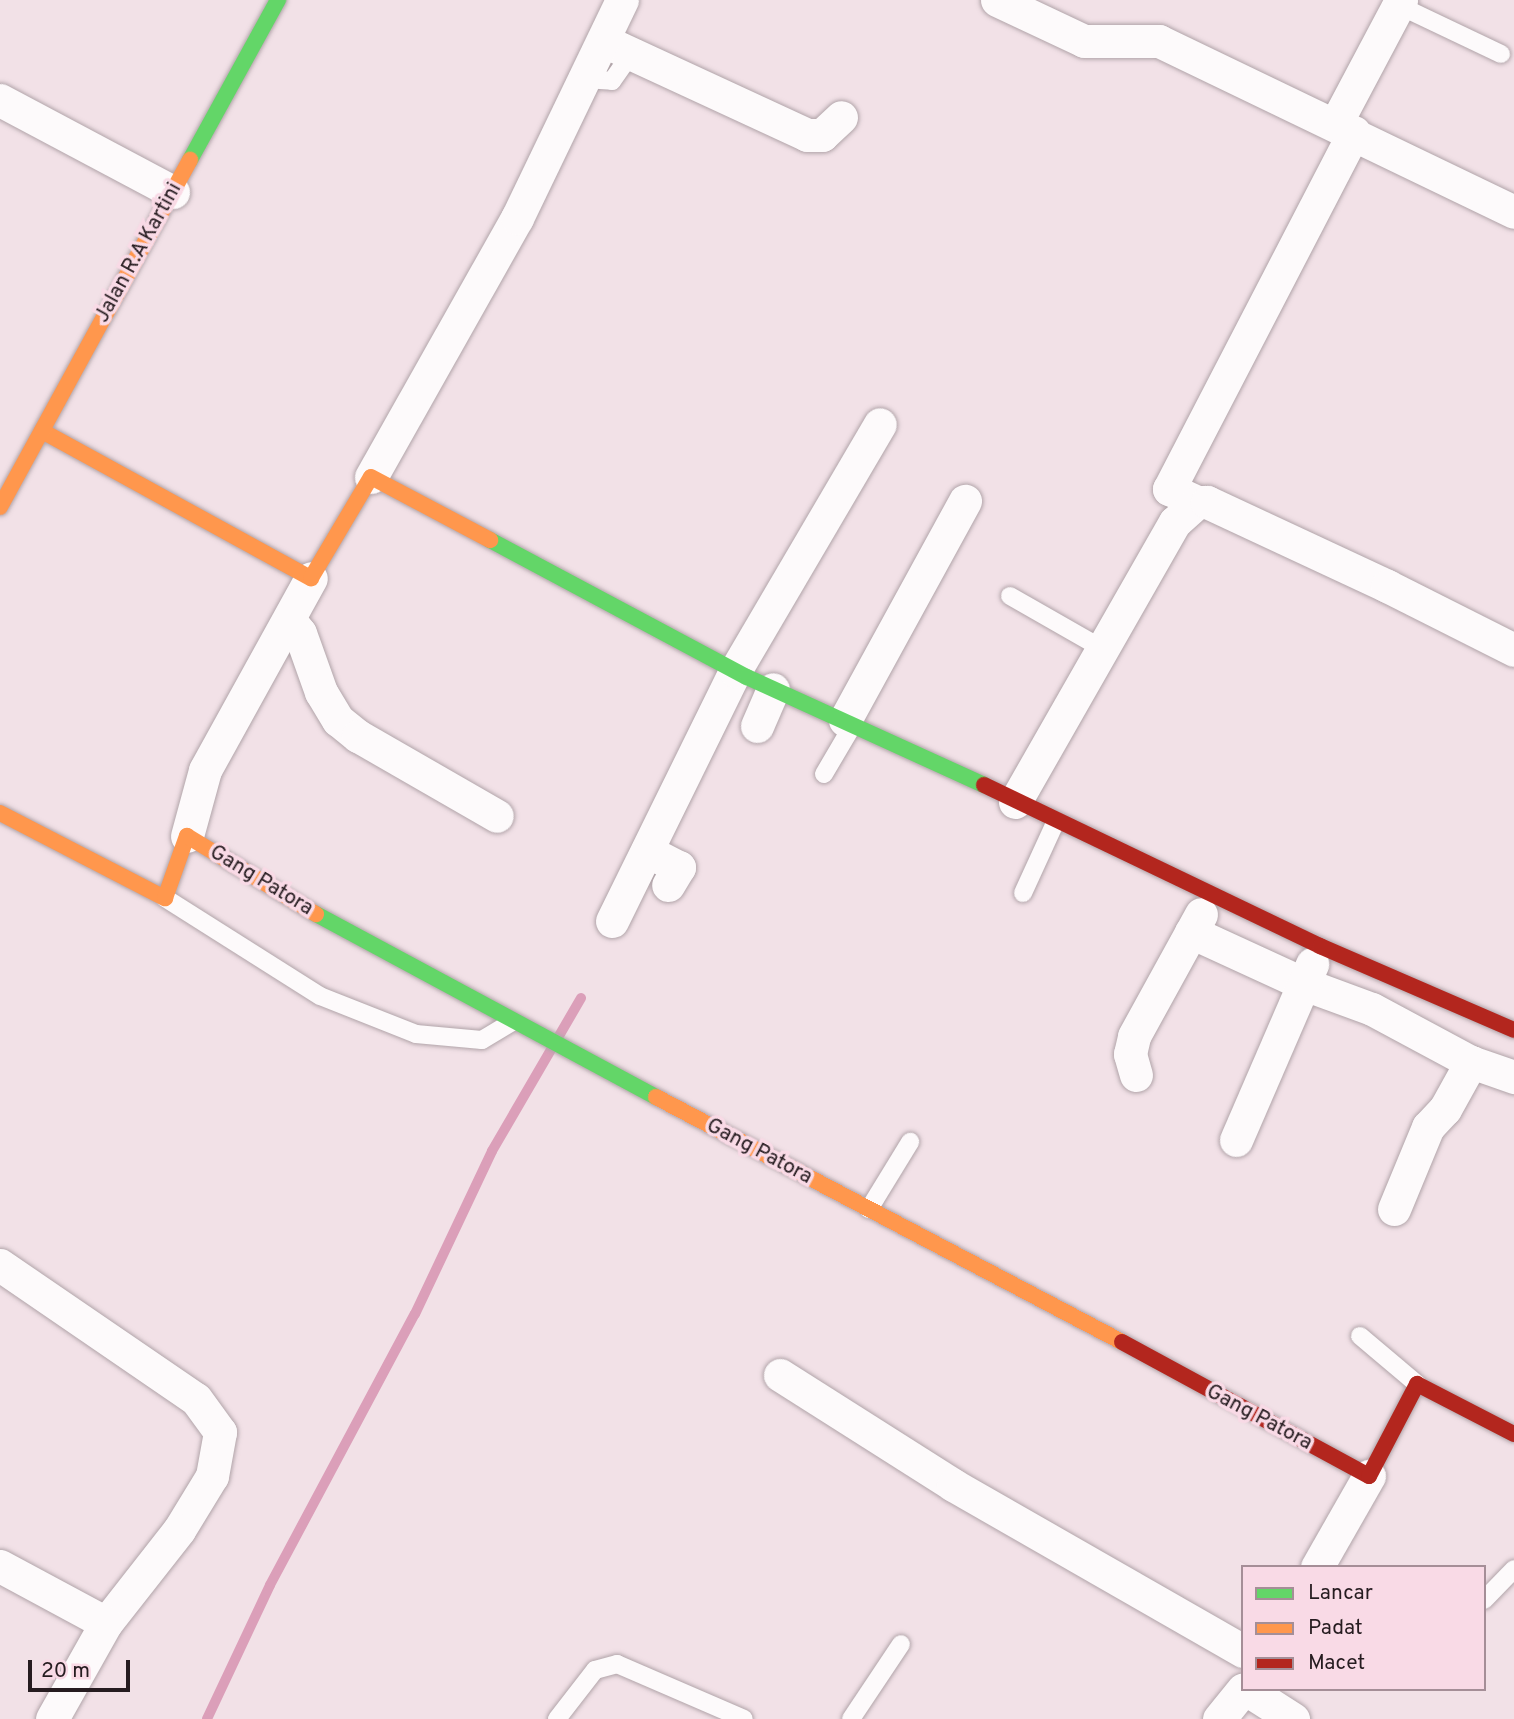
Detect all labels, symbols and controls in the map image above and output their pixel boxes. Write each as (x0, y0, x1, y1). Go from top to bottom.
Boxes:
street label: Jalan R.A Kartini (90, 178, 188, 328)
street label: Gang Patora (205, 840, 317, 922)
street label: Gang Patora (702, 1114, 816, 1190)
street label: Gang Patora (1202, 1380, 1316, 1456)
legend (1241, 1565, 1486, 1691)
text: Lancar (1308, 1580, 1373, 1607)
text: Padat (1308, 1615, 1363, 1642)
scale bar (32, 1646, 133, 1690)
text: Macet (1308, 1650, 1365, 1677)
text: 20 m (41, 1658, 90, 1685)

